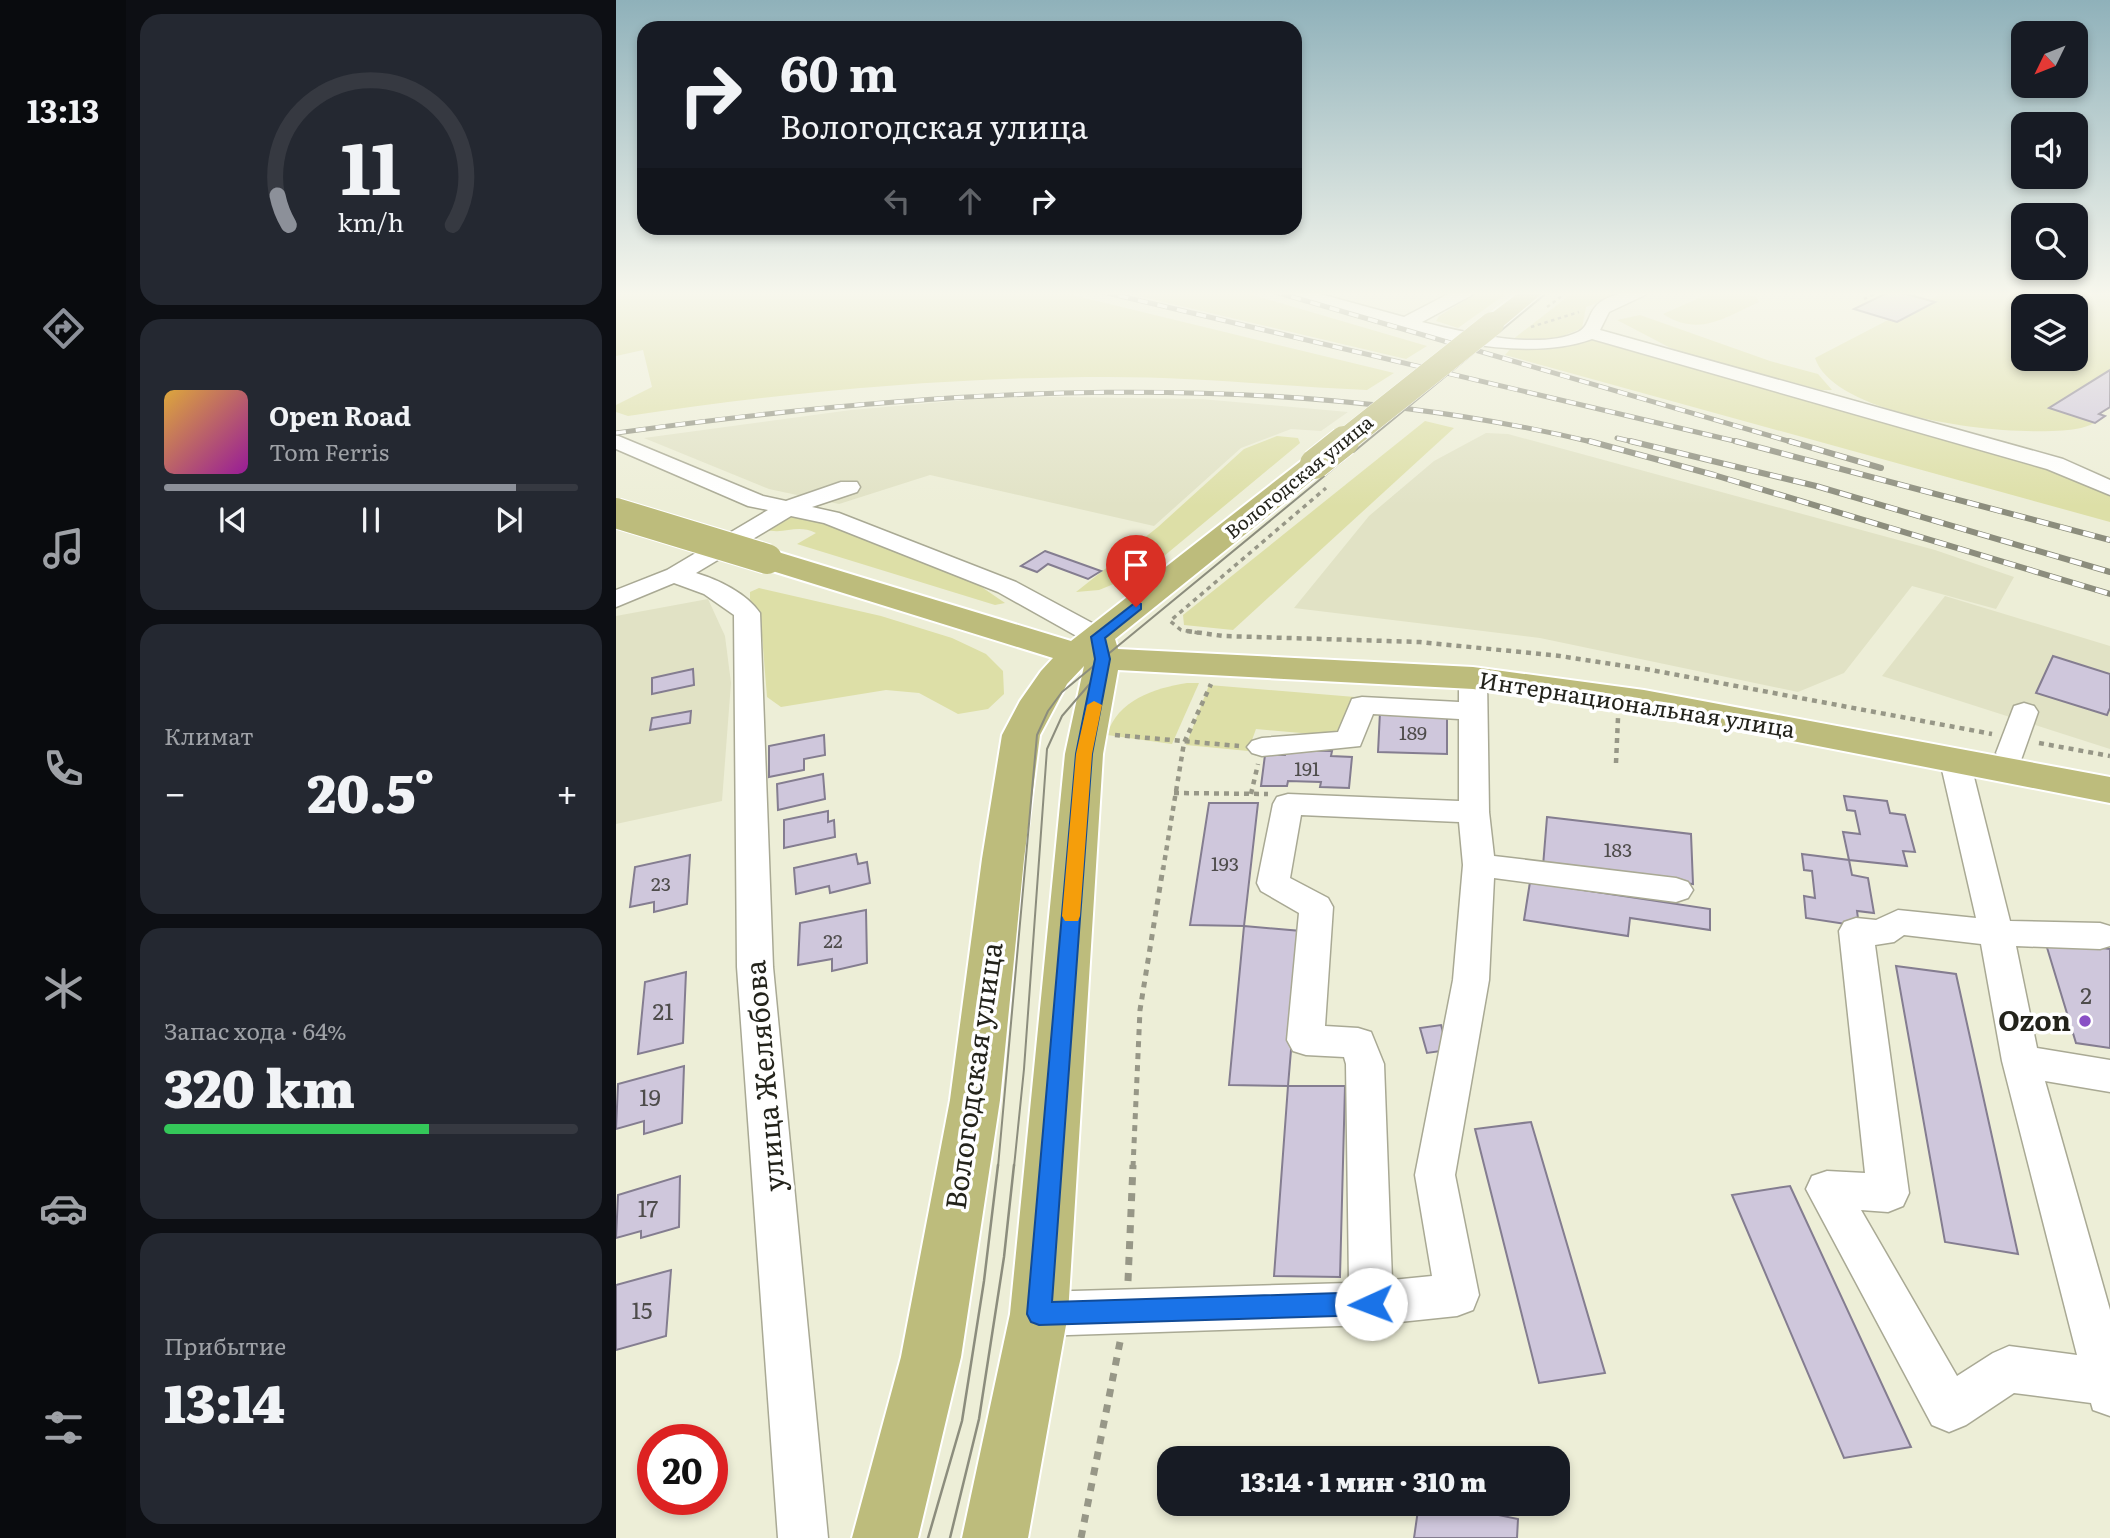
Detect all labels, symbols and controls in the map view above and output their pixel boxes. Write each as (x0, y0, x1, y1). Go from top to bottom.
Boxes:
north arrow (2011, 21, 2088, 98)
map controls (2011, 21, 2088, 371)
text: 60 m (780, 34, 897, 107)
icon: right (665, 49, 756, 140)
text: 13:13 (27, 85, 99, 133)
text: Вологодская улица (780, 101, 1088, 149)
text: 11 (341, 110, 401, 218)
button: sound (2011, 112, 2088, 189)
icon: left (878, 182, 916, 220)
icon: ahead (951, 182, 989, 220)
icon: right (1024, 182, 1062, 220)
text: km/h (338, 203, 404, 240)
button: search (2011, 203, 2088, 280)
button: layers (2011, 294, 2088, 371)
icon: directions (39, 304, 88, 353)
text: Open Road (269, 395, 411, 434)
street label: Вологодская улица (1218, 407, 1379, 545)
text: Tom Ferris (269, 434, 389, 468)
icon: previous (214, 501, 252, 539)
icon: pause (352, 501, 390, 539)
icon: next (490, 501, 528, 539)
icon: music (39, 524, 88, 573)
pin (1106, 535, 1166, 607)
icon: arrive (1117, 546, 1155, 584)
street label: Интернациональная улица (1477, 661, 1798, 745)
text: Климат (164, 718, 254, 752)
house number: 189 (1399, 718, 1427, 746)
icon: phone (39, 744, 88, 793)
text: 20.5° (307, 752, 435, 829)
house number: 191 (1294, 754, 1320, 782)
text: − (164, 762, 186, 819)
text: + (556, 762, 578, 819)
house number: 183 (1604, 835, 1632, 863)
house number: 193 (1211, 849, 1239, 877)
house number: 23 (651, 869, 671, 897)
house number: 22 (823, 926, 843, 954)
street label: Вологодская улица (932, 939, 1012, 1212)
street label: улица Желябова (732, 959, 794, 1194)
icon: climate (39, 964, 88, 1013)
house number: 2 (2080, 977, 2092, 1011)
house number: 21 (652, 993, 674, 1027)
place label: Ozon (1998, 998, 2071, 1040)
text: Запас хода · 64% (164, 1013, 346, 1047)
marker: Ozon (2077, 1013, 2093, 1029)
text: 320 km (164, 1047, 355, 1124)
house number: 19 (639, 1079, 661, 1113)
icon: car (39, 1184, 88, 1233)
house number: 17 (638, 1190, 658, 1224)
position arrow (1334, 1267, 1408, 1341)
house number: 15 (631, 1292, 653, 1326)
text: Прибытие (164, 1328, 286, 1362)
text: 13:14 (164, 1362, 285, 1439)
icon: filters (39, 1403, 88, 1452)
speed limit sign: 20 (637, 1424, 728, 1515)
text: 13:14 · 1 мин · 310 m (1240, 1461, 1487, 1500)

